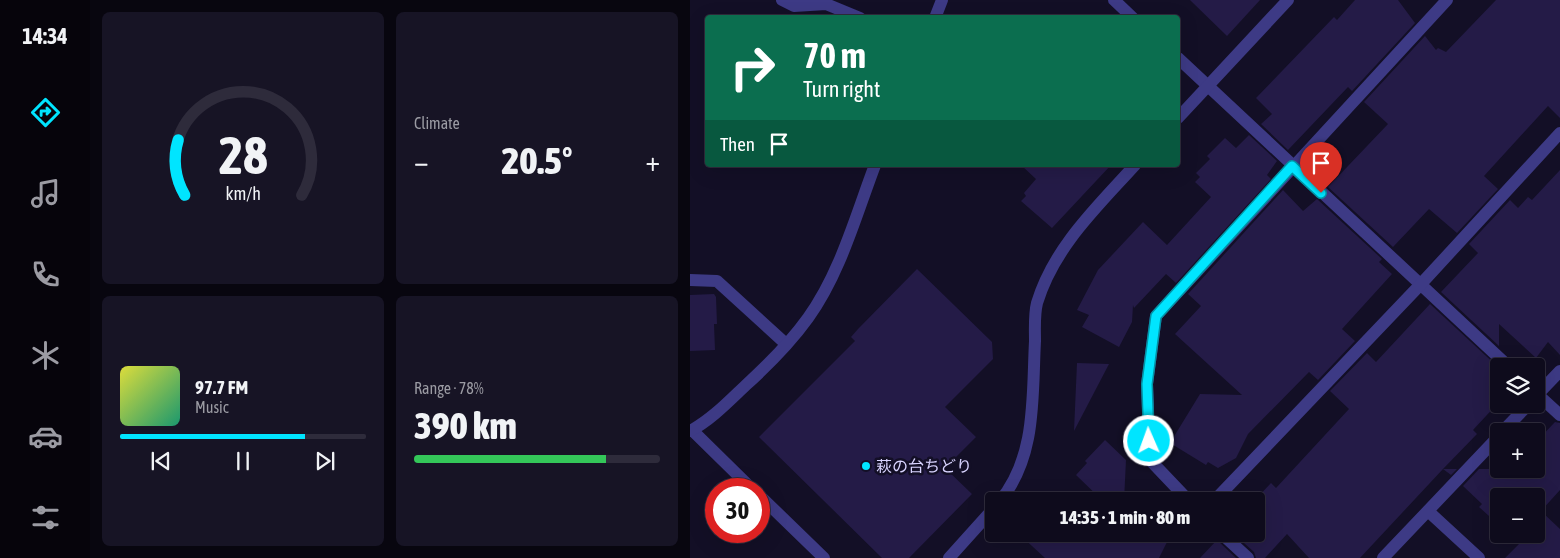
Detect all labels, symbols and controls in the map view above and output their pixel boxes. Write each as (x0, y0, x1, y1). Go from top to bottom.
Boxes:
text: 14:34 (22, 23, 68, 49)
icon: right (720, 35, 785, 100)
text: 70 m (803, 35, 866, 75)
text: Turn right (803, 76, 880, 102)
icon: directions (28, 95, 63, 130)
text: Climate (414, 114, 460, 132)
text: 28 (219, 125, 267, 185)
icon: arrive (765, 130, 793, 158)
text: Then (720, 133, 755, 155)
text: 20.5° (502, 139, 572, 182)
pin (1300, 142, 1342, 193)
text: − (414, 145, 429, 177)
text: + (645, 145, 660, 177)
icon: arrive (1307, 149, 1335, 177)
icon: music (28, 176, 63, 211)
text: km/h (225, 183, 261, 204)
icon: phone (28, 257, 63, 292)
icon: climate (28, 338, 63, 373)
map controls (1490, 358, 1545, 543)
button: layers (1490, 358, 1545, 413)
text: 97.7 FM (195, 376, 248, 398)
text: Range · 78% (414, 379, 484, 397)
text: Music (195, 398, 229, 416)
text: 390 km (414, 404, 517, 447)
position arrow (1122, 414, 1174, 466)
icon: car (28, 419, 63, 454)
button: + (1490, 423, 1545, 478)
icon: previous (147, 447, 175, 475)
icon: pause (229, 447, 257, 475)
icon: next (311, 447, 339, 475)
place label: 萩の台ちどり (876, 457, 972, 475)
marker: 萩の台ちどり (860, 460, 872, 472)
speed limit sign: 30 (705, 478, 770, 543)
button: − (1490, 488, 1545, 543)
icon: filters (28, 500, 63, 535)
text: 14:35 · 1 min · 80 m (1060, 506, 1190, 528)

